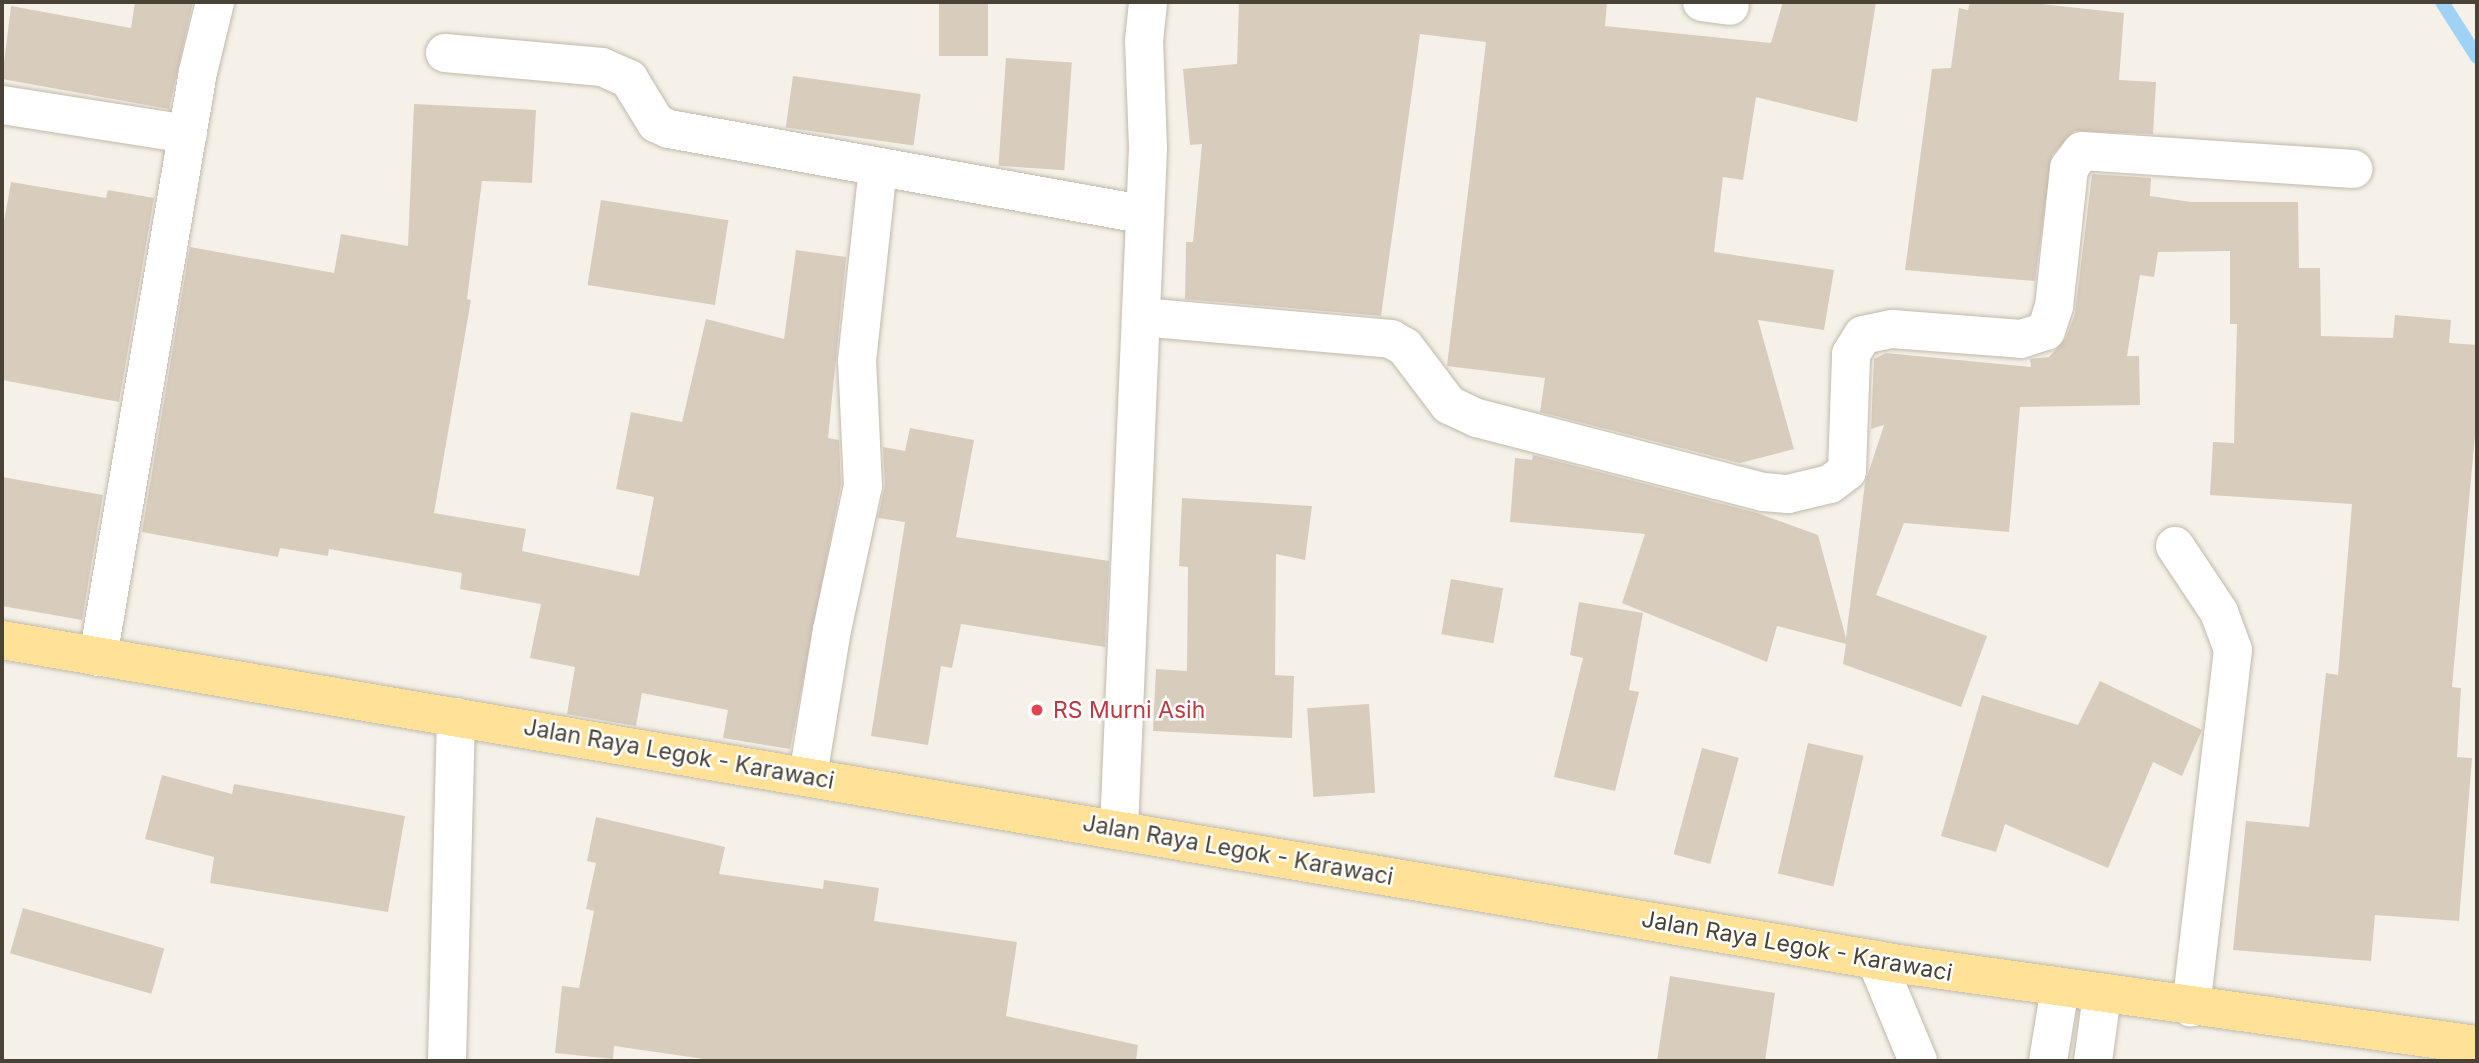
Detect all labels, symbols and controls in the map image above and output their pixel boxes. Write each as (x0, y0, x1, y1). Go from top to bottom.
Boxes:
place label: RS Murni Asih (1053, 696, 1205, 724)
marker: RS Murni Asih (1027, 700, 1047, 720)
street label: Jalan Raya Legok - Karawaci (522, 713, 836, 795)
street label: Jalan Raya Legok - Karawaci (1081, 809, 1395, 891)
street label: Jalan Raya Legok - Karawaci (1640, 905, 1954, 987)

